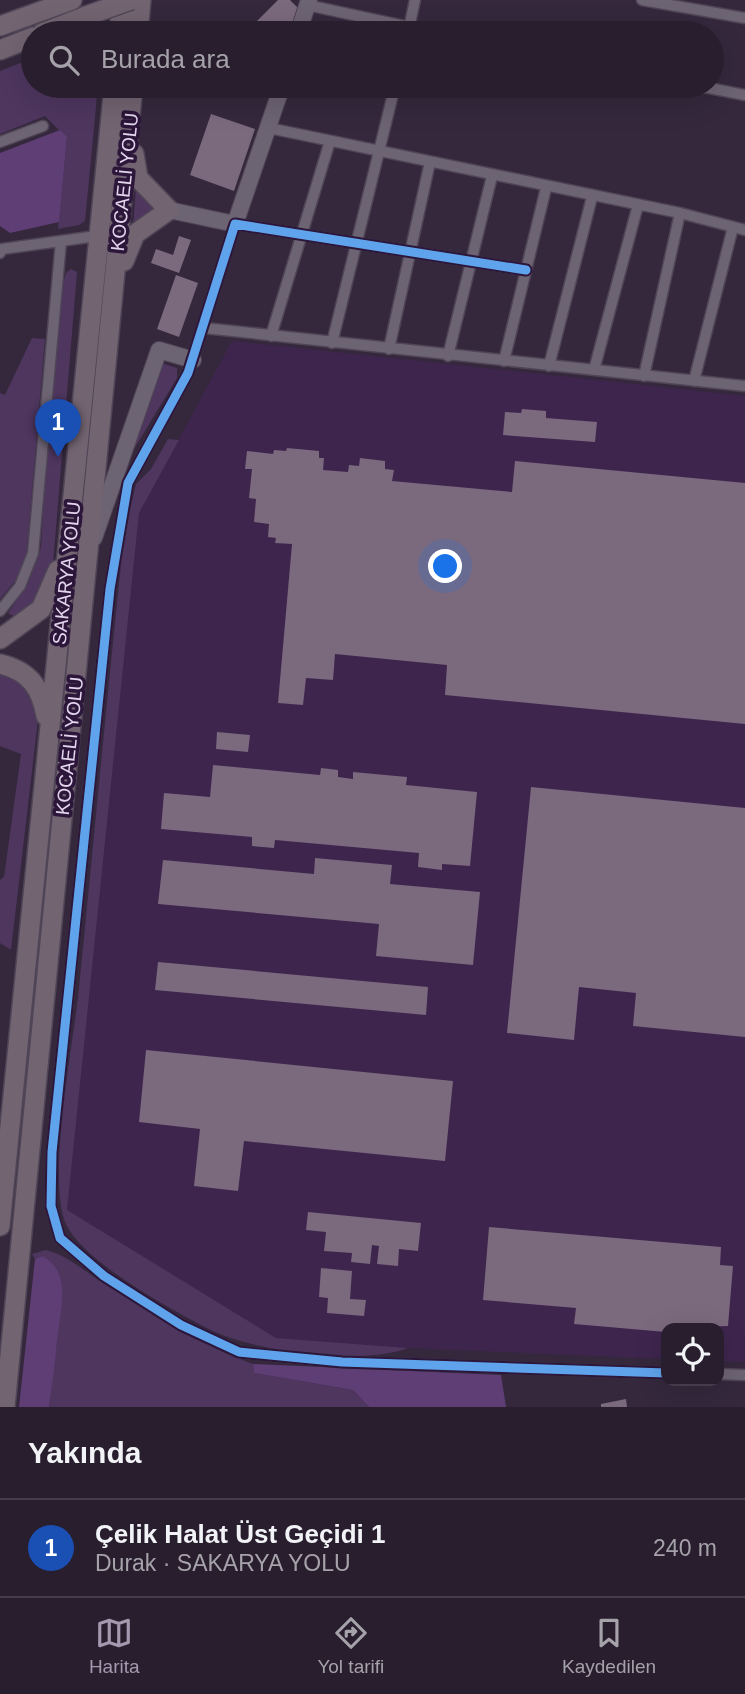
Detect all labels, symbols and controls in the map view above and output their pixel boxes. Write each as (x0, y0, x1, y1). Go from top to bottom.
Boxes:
search box (21, 21, 724, 98)
icon: search (45, 41, 83, 79)
text: Burada ara (101, 44, 230, 74)
street label: KOCAELİ YOLU (107, 112, 142, 252)
pin: 1 (35, 399, 81, 457)
street label: SAKARYA YOLU (49, 501, 84, 646)
your location (428, 549, 462, 583)
street label: KOCAELİ YOLU (52, 676, 87, 816)
map controls (661, 1323, 724, 1386)
button: locate (661, 1323, 724, 1386)
text: Yakında (28, 1436, 141, 1469)
text: Çelik Halat Üst Geçidi 1 (95, 1519, 385, 1549)
text: 1 (45, 1535, 57, 1561)
text: 240 m (653, 1535, 717, 1561)
text: Durak · SAKARYA YOLU (95, 1550, 351, 1576)
tab: Harita (89, 1614, 140, 1678)
tab: Yol tarifi (317, 1614, 384, 1678)
tab: Kaydedilen (562, 1614, 656, 1678)

